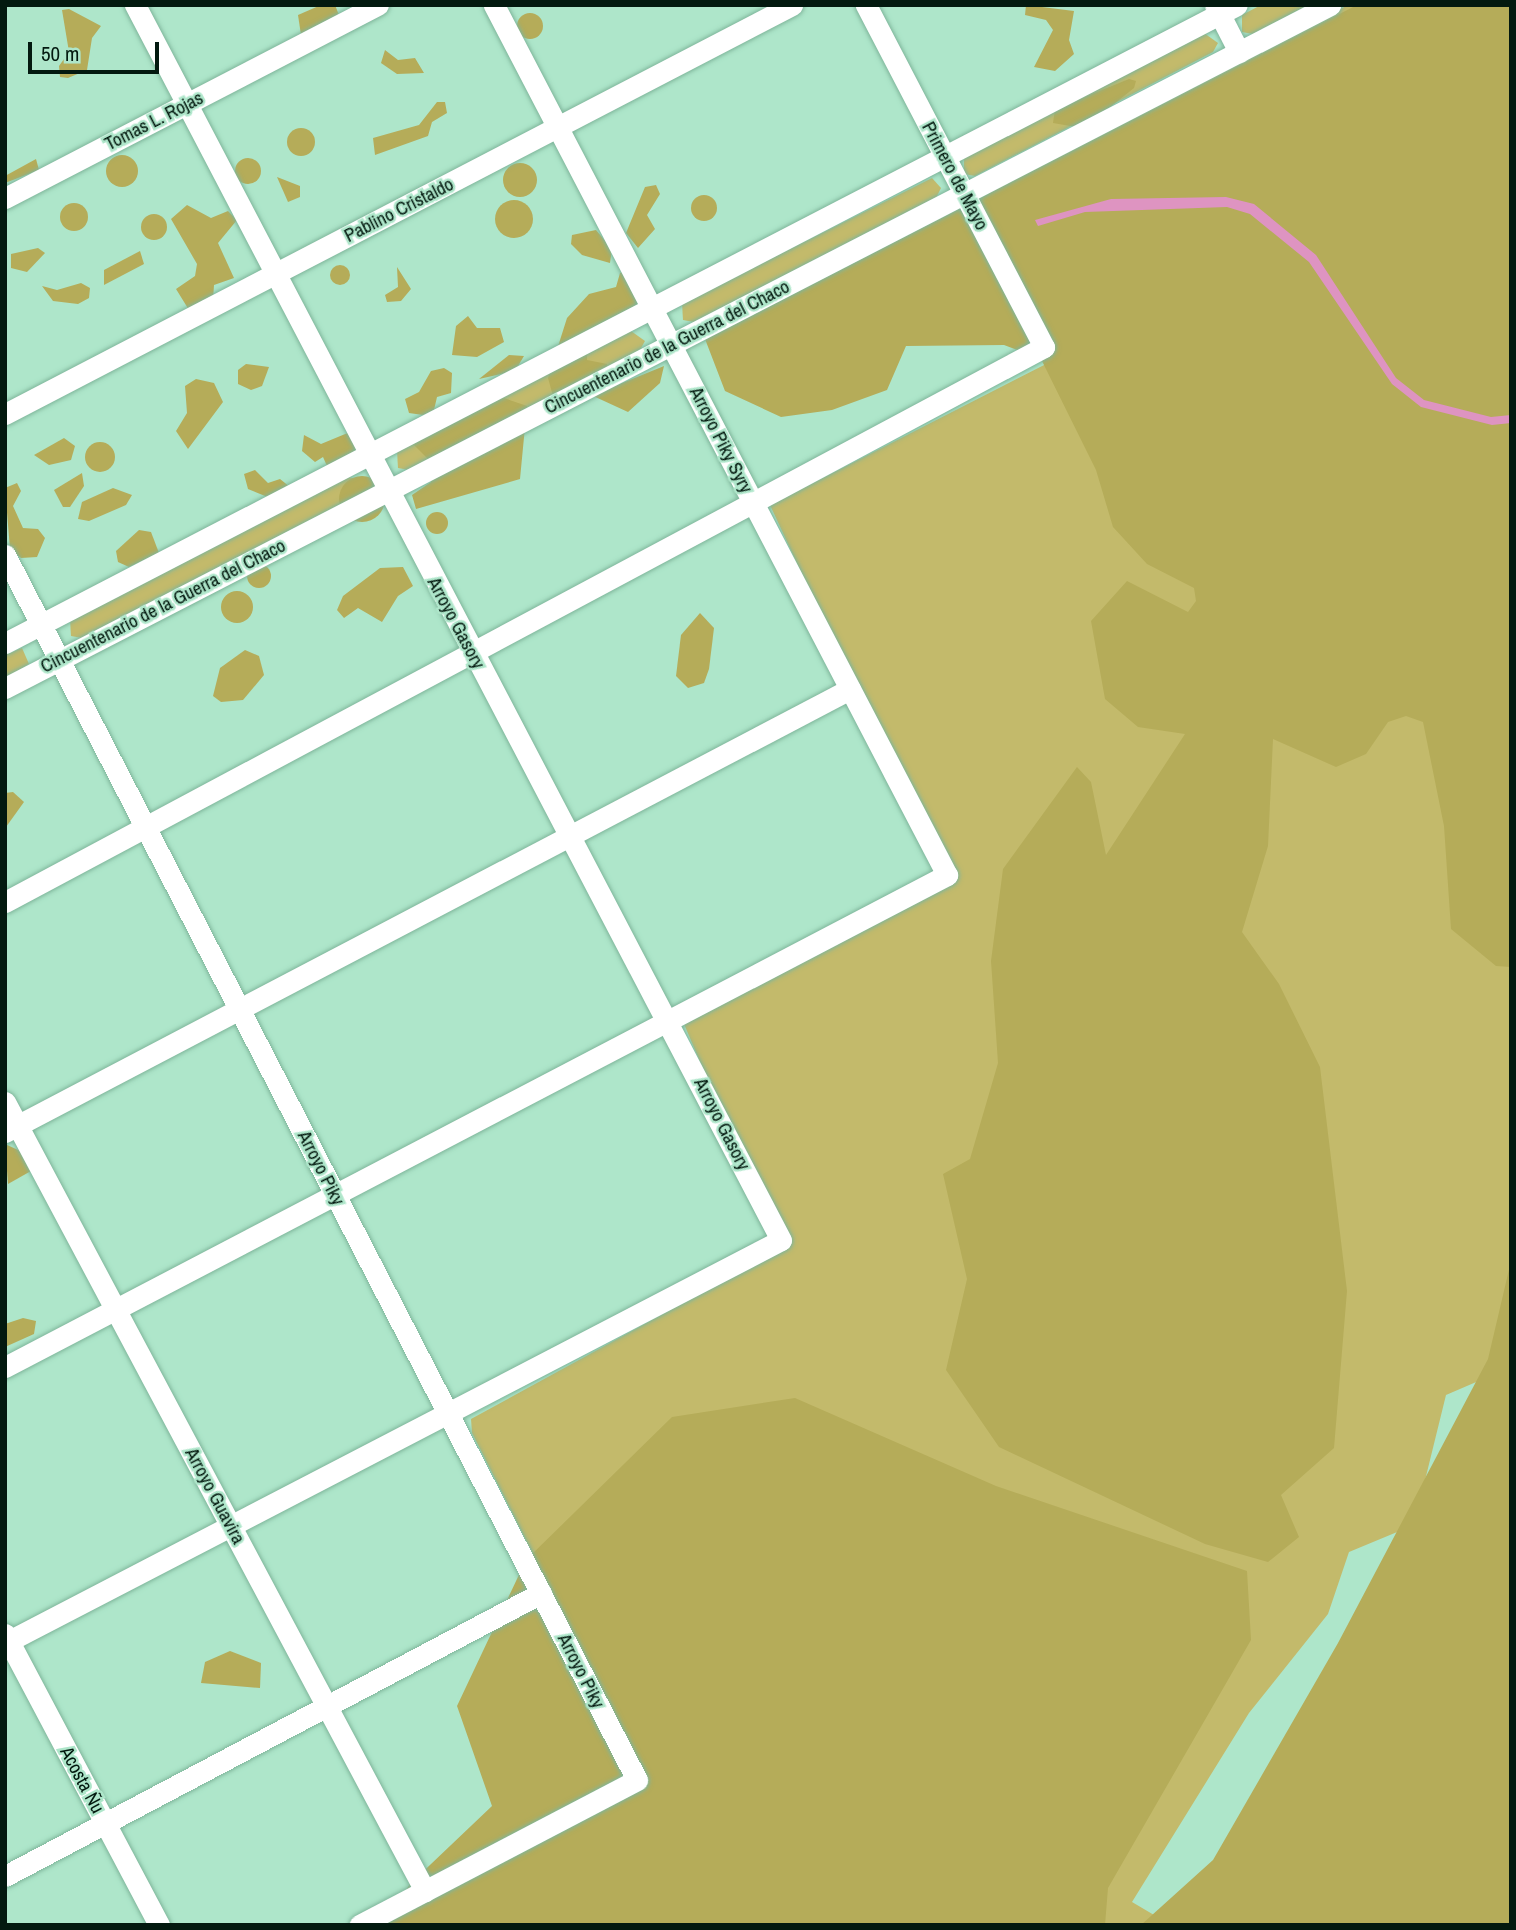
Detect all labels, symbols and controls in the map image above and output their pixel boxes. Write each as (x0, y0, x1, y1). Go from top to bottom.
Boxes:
scale bar (32, 28, 163, 72)
text: 50 m (41, 39, 79, 68)
street label: Tomas L. Rojas (101, 86, 207, 156)
street label: Primero de Mayo (917, 118, 993, 234)
street label: Pablino Cristaldo (341, 173, 457, 247)
street label: Cincuentenario de la Guerra del Chaco (541, 275, 793, 419)
street label: Arroyo Piky Syry (685, 383, 757, 497)
street label: Cincuentenario de la Guerra del Chaco (37, 534, 289, 678)
street label: Arroyo Gasory (422, 573, 490, 673)
street label: Arroyo Gasory (689, 1074, 755, 1174)
street label: Arroyo Piky (293, 1127, 349, 1209)
street label: Arroyo Guavira (180, 1444, 250, 1548)
street label: Arroyo Piky (553, 1630, 609, 1712)
street label: Acosta Ñu (55, 1743, 109, 1817)

